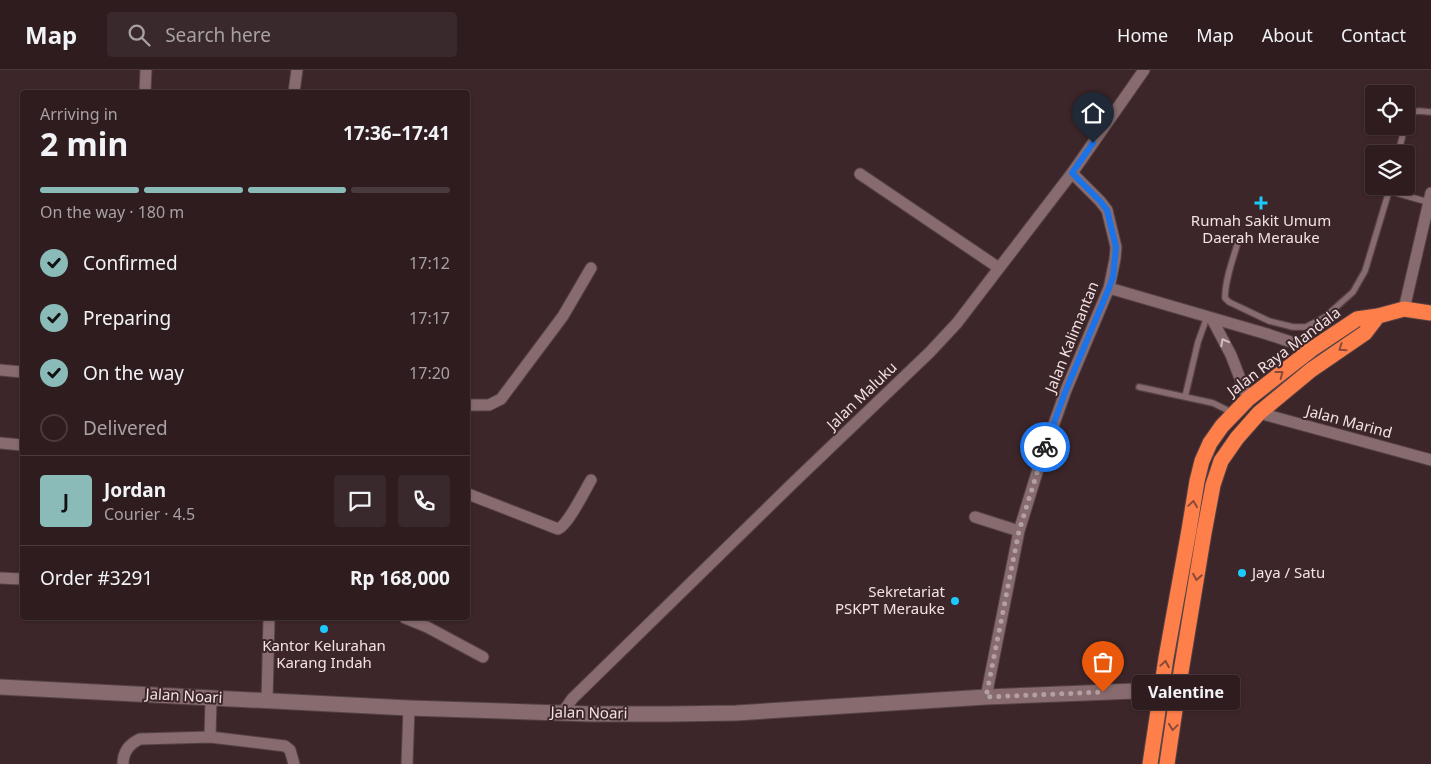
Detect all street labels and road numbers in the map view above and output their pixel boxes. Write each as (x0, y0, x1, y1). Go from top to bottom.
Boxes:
street label: Jalan Kalimantan (1039, 278, 1102, 397)
street label: Jalan Raya Mandala (1221, 302, 1344, 402)
street label: Jalan Maluku (820, 357, 901, 435)
street label: Jalan Marind (1302, 399, 1395, 442)
street label: Jalan Noari (143, 683, 223, 707)
street label: Jalan Noari (548, 701, 628, 723)

